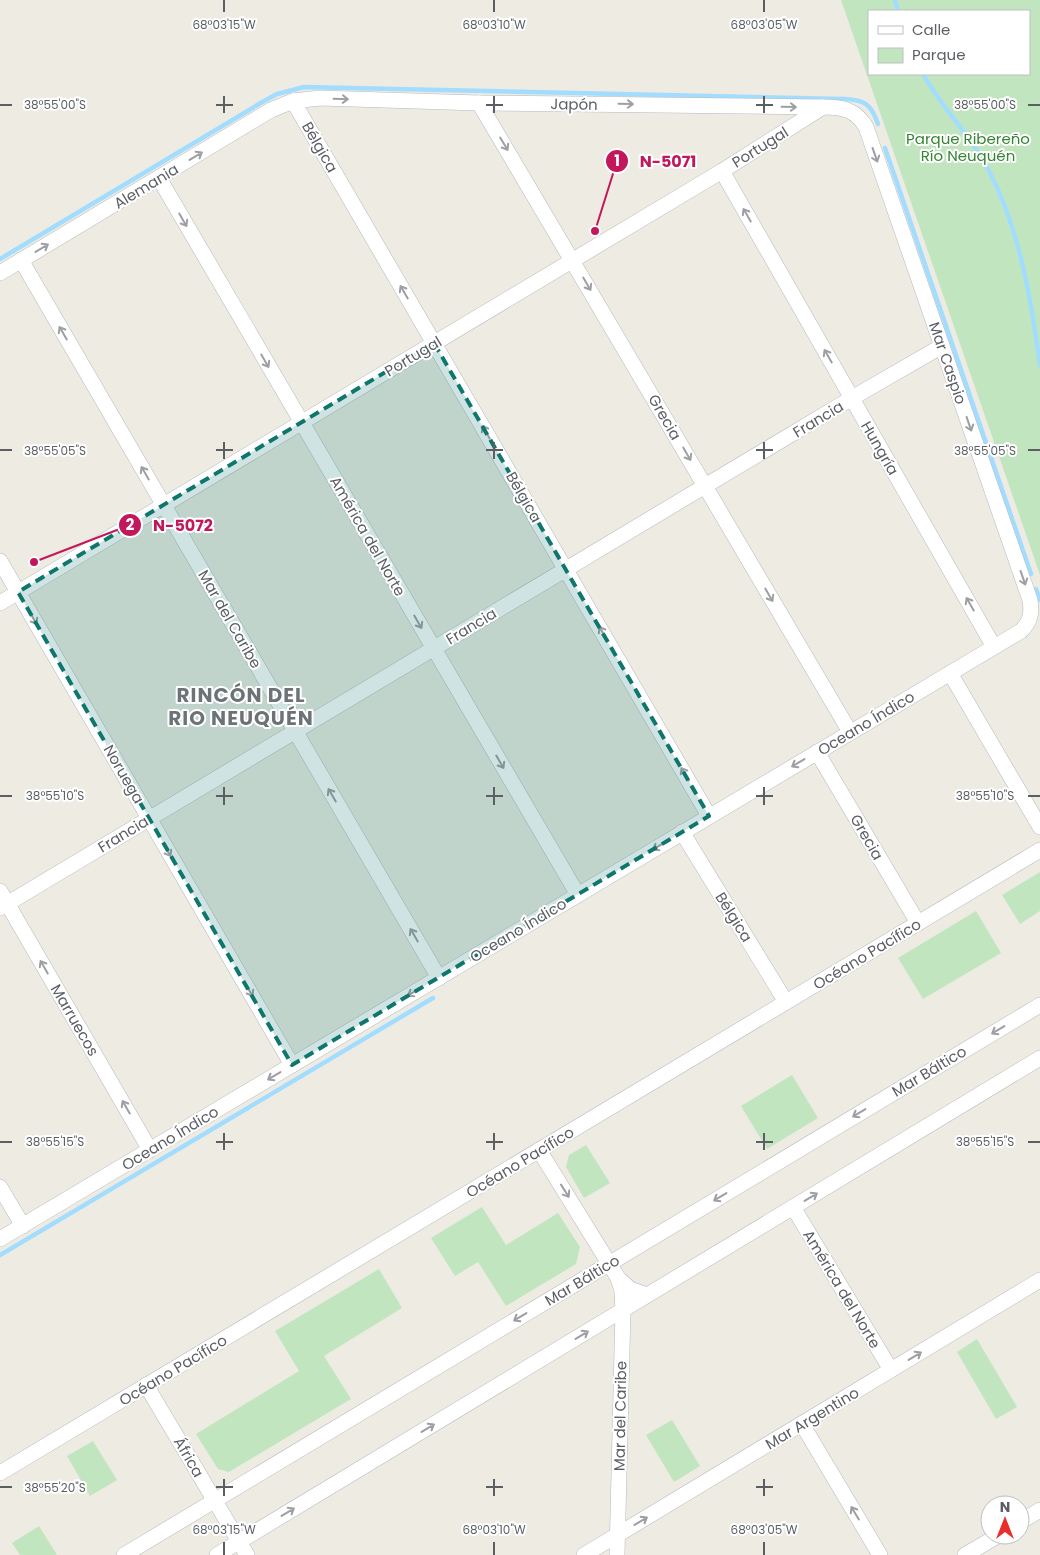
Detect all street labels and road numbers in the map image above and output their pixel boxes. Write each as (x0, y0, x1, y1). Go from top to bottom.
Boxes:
street label: Japón (550, 93, 598, 115)
street label: Bélgica (297, 118, 343, 176)
street label: Portugal (728, 121, 792, 173)
street label: Alemania (110, 158, 182, 214)
street label: Mar Caspio (924, 319, 972, 407)
street label: Portugal (381, 331, 445, 381)
street label: Grecia (644, 390, 686, 444)
street label: Francia (789, 396, 847, 442)
street label: Hungría (856, 417, 904, 479)
street label: Bélgica (501, 468, 547, 526)
street label: América del Norte (325, 472, 411, 600)
street label: Mar del Caribe (193, 566, 267, 672)
street label: Francia (442, 603, 500, 649)
street label: Oceano Índico (814, 686, 918, 760)
street label: Noruega (99, 741, 149, 807)
street label: Grecia (846, 810, 888, 864)
street label: Francia (94, 811, 152, 857)
street label: Bélgica (710, 888, 758, 946)
street label: Oceano Índico (466, 893, 570, 967)
street label: Océano Pacífico (809, 913, 925, 995)
street label: Marruecos (46, 980, 104, 1060)
street label: Mar Báltico (888, 1040, 970, 1102)
street label: Oceano Índico (118, 1101, 222, 1175)
street label: Océano Pacífico (462, 1121, 578, 1203)
street label: América del Norte (798, 1226, 886, 1352)
street label: Mar Báltico (541, 1249, 623, 1311)
street label: Océano Pacífico (115, 1329, 231, 1411)
street label: Mar del Caribe (609, 1361, 631, 1471)
street label: Mar Argentino (761, 1382, 863, 1454)
street label: África (169, 1433, 209, 1481)

